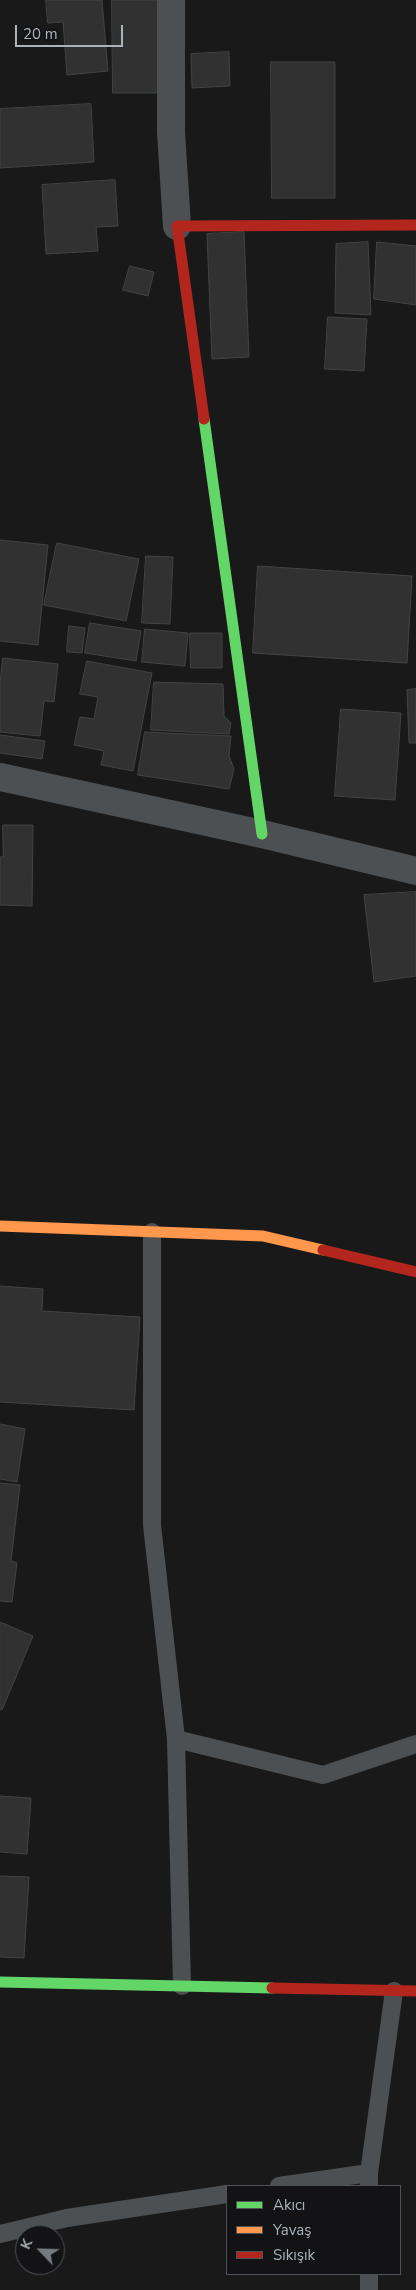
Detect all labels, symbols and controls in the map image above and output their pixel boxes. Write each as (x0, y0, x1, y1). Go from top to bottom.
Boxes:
scale bar (18, 15, 125, 47)
text: 20 m (23, 24, 58, 44)
legend (226, 2185, 401, 2275)
text: Akıcı (273, 2195, 305, 2215)
text: Yavaş (273, 2220, 311, 2240)
north arrow (15, 2225, 65, 2275)
text: K (16, 2236, 37, 2252)
text: Sıkışık (273, 2245, 315, 2265)

